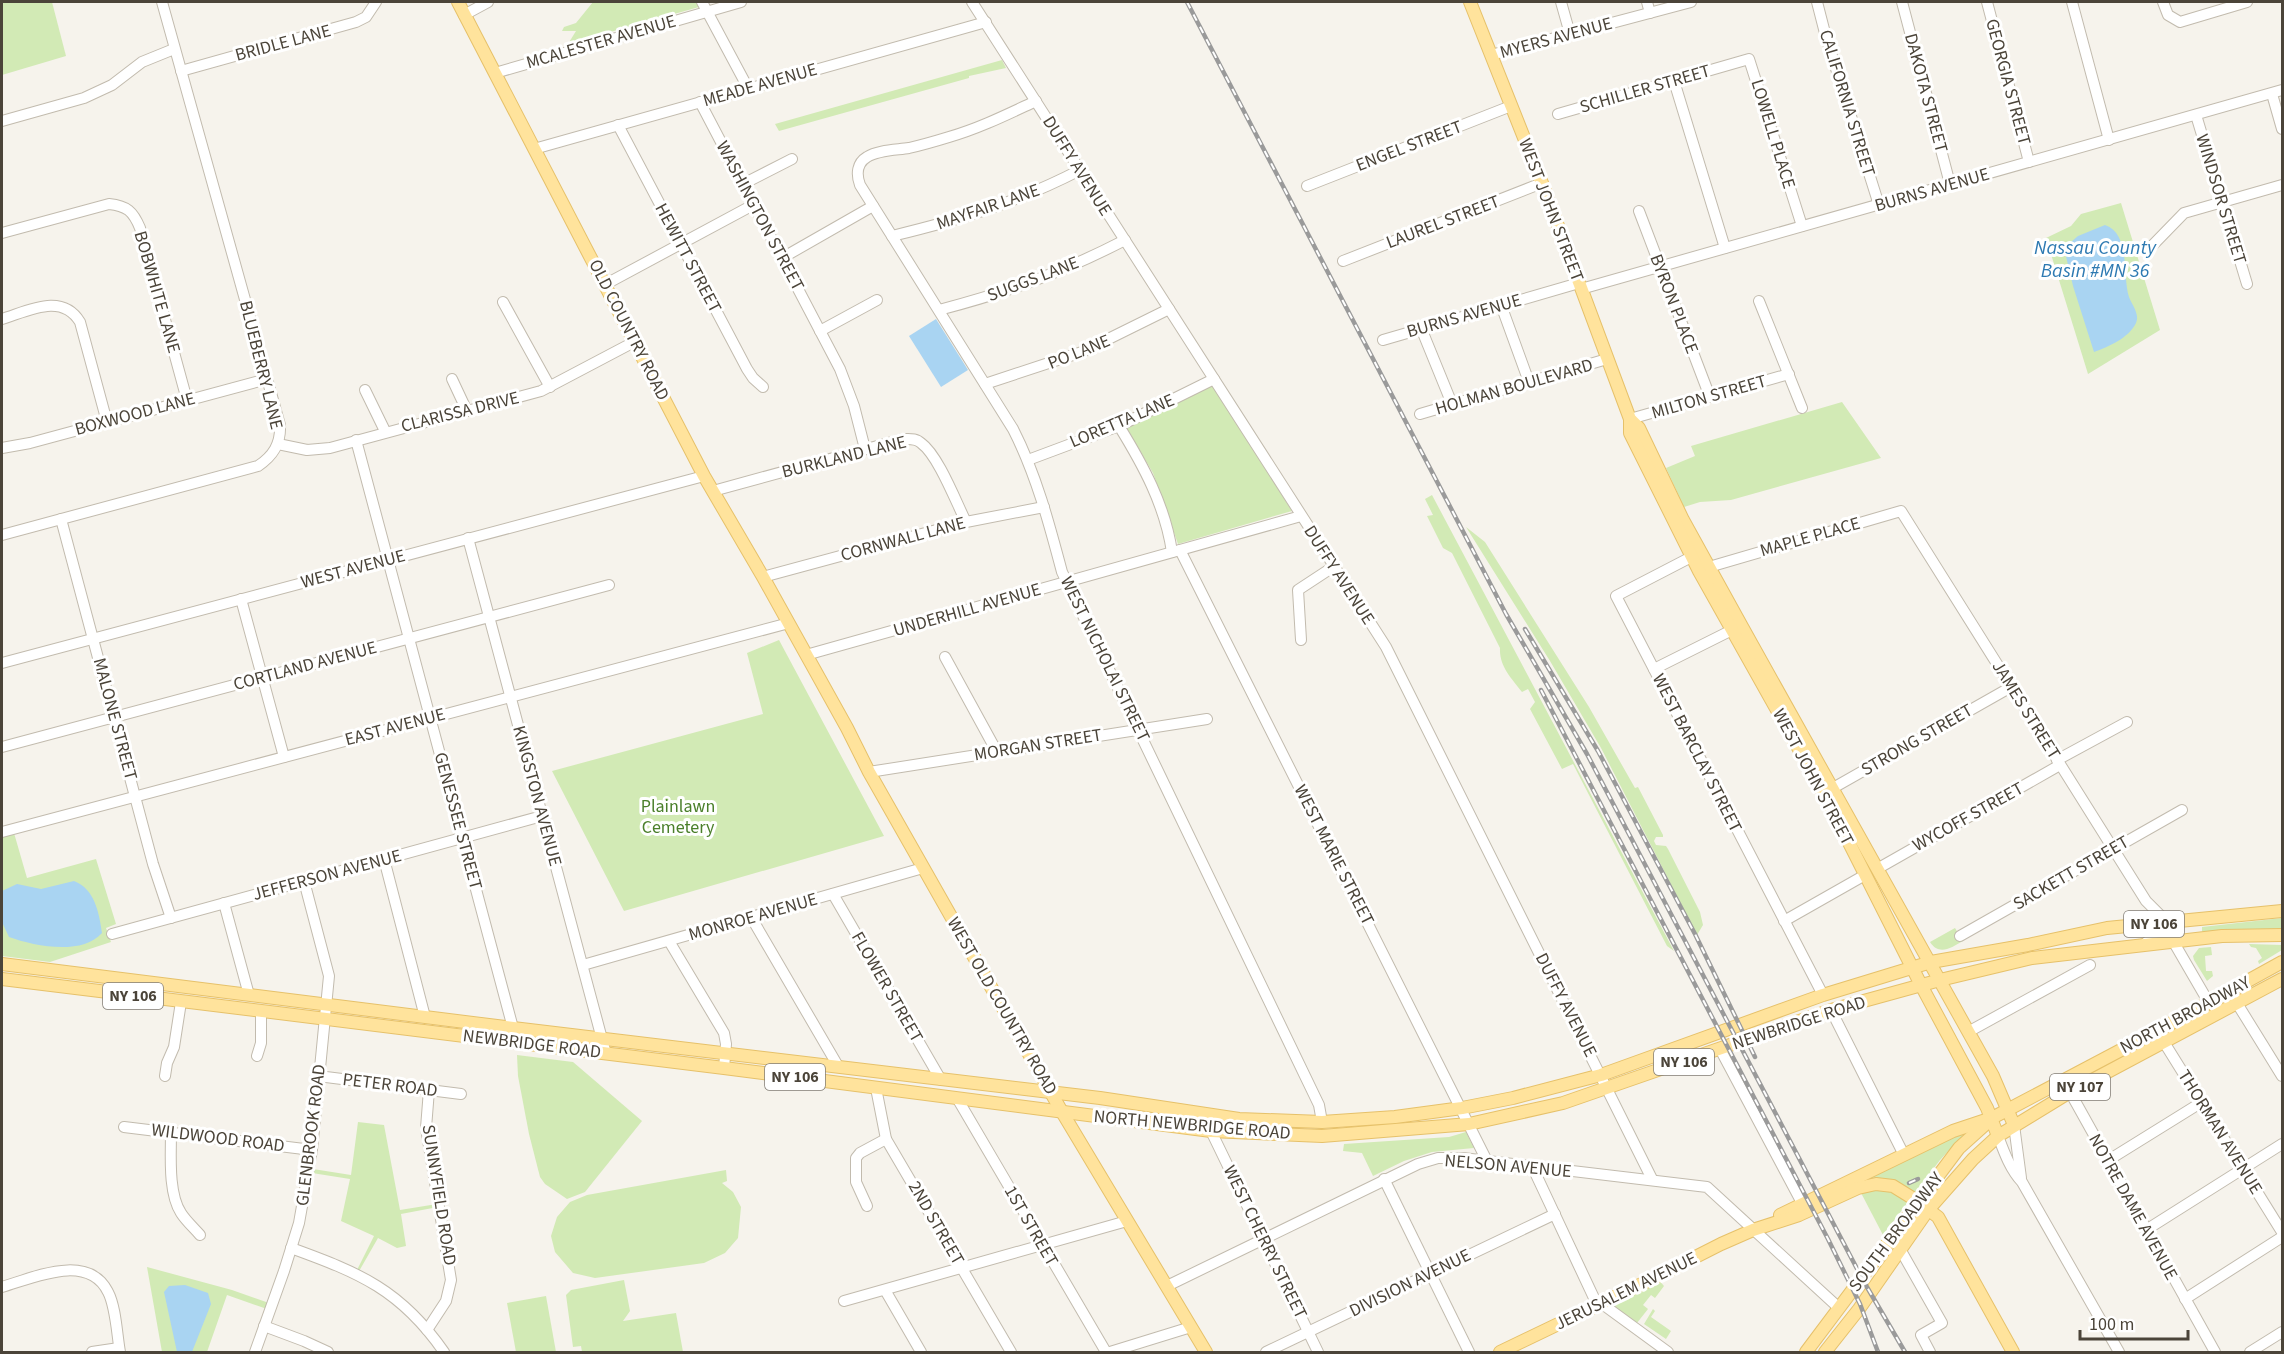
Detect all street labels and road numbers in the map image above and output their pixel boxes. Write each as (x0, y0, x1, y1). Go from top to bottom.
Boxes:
street label: MCALESTER AVENUE (523, 9, 679, 75)
street label: MYERS AVENUE (1497, 11, 1615, 65)
street label: GEORGIA STREET (1979, 16, 2037, 148)
street label: BRIDLE LANE (232, 18, 334, 68)
street label: CALIFORNIA STREET (1813, 27, 1881, 180)
street label: DAKOTA STREET (1898, 31, 1954, 156)
street label: MEADE AVENUE (700, 57, 820, 113)
street label: SCHILLER STREET (1577, 58, 1714, 120)
street label: LOWELL PLACE (1744, 76, 1802, 192)
street label: DUFFY AVENUE (1036, 111, 1118, 221)
street label: ENGEL STREET (1352, 114, 1466, 178)
street label: WINDSOR STREET (2189, 131, 2253, 267)
street label: WEST JOHN STREET (1512, 135, 1590, 286)
street label: WASHINGTON STREET (710, 137, 810, 296)
street label: BURNS AVENUE (1872, 162, 1992, 218)
street label: MAYFAIR LANE (933, 178, 1043, 236)
street label: LAUREL STREET (1383, 189, 1504, 255)
street label: HEWITT STREET (649, 199, 728, 317)
street label: BOBWHITE LANE (128, 228, 186, 356)
street label: SUGGS LANE (984, 250, 1082, 308)
street label: BYRON PLACE (1644, 251, 1704, 357)
street label: OLD COUNTRY ROAD (583, 255, 675, 405)
street label: BURNS AVENUE (1404, 288, 1524, 344)
street label: BLUEBERRY LANE (233, 298, 289, 432)
street label: PO LANE (1044, 328, 1114, 376)
street label: HOLMAN BOULEVARD (1432, 353, 1596, 421)
street label: MILTON STREET (1649, 369, 1770, 425)
street label: CLARISSA DRIVE (398, 385, 522, 439)
street label: BOXWOOD LANE (72, 386, 198, 442)
street label: LORETTA LANE (1066, 388, 1178, 454)
street label: BURKLAND LANE (779, 429, 909, 485)
street label: CORNWALL LANE (838, 510, 968, 568)
street label: MAPLE PLACE (1757, 511, 1863, 563)
street label: DUFFY AVENUE (1298, 521, 1380, 629)
street label: WEST AVENUE (298, 543, 408, 595)
street label: WEST NICHOLAI STREET (1054, 572, 1156, 746)
street label: UNDERHILL AVENUE (890, 577, 1044, 643)
street label: CORTLAND AVENUE (231, 635, 379, 697)
street label: MALONE STREET (87, 655, 143, 783)
street label: JAMES STREET (1986, 656, 2066, 764)
street label: WEST BARCLAY STREET (1646, 669, 1748, 837)
street label: STRONG STREET (1857, 698, 1978, 782)
street label: EAST AVENUE (342, 702, 448, 752)
street label: WEST JOHN STREET (1766, 704, 1860, 850)
street label: KINGSTON AVENUE (506, 723, 568, 869)
street label: MORGAN STREET (972, 723, 1104, 767)
street label: GENESSEE STREET (428, 750, 488, 893)
street label: WYCOFF STREET (1908, 776, 2028, 858)
street label: WEST MARIE STREET (1288, 780, 1380, 930)
street label: SACKETT STREET (2008, 829, 2134, 916)
street label: JEFFERSON AVENUE (250, 843, 404, 907)
street label: MONROE AVENUE (686, 887, 820, 947)
road number: NY 106 (2124, 911, 2184, 937)
street label: WEST OLD COUNTRY ROAD (941, 913, 1063, 1099)
street label: FLOWER STREET (845, 927, 929, 1047)
street label: DUFFY AVENUE (1529, 949, 1603, 1061)
street label: NORTH BROADWAY (2115, 970, 2255, 1060)
road number: NY 106 (103, 983, 163, 1009)
street label: NEWBRIDGE ROAD (1729, 990, 1869, 1056)
street label: NEWBRIDGE ROAD (462, 1023, 602, 1065)
road number: NY 106 (1654, 1049, 1714, 1075)
street label: GLENBROOK ROAD (290, 1063, 332, 1207)
road number: NY 106 (765, 1064, 825, 1090)
street label: THORMAN AVENUE (2172, 1065, 2268, 1199)
street label: PETER ROAD (341, 1067, 439, 1103)
road number: NY 107 (2050, 1074, 2110, 1100)
street label: NORTH NEWBRIDGE ROAD (1093, 1104, 1291, 1146)
street label: WILDWOOD ROAD (150, 1117, 286, 1159)
street label: SUNNYFIELD ROAD (416, 1123, 462, 1267)
street label: NOTRE DAME AVENUE (2082, 1129, 2184, 1285)
street label: NELSON AVENUE (1443, 1148, 1573, 1184)
street label: WEST CHERRY STREET (1217, 1161, 1313, 1323)
street label: SOUTH BROADWAY (1843, 1167, 1949, 1297)
street label: 2ND STREET (902, 1176, 970, 1270)
street label: 1ST STREET (998, 1181, 1064, 1271)
street label: DIVISION AVENUE (1345, 1243, 1475, 1323)
street label: JERUSALEM AVENUE (1551, 1246, 1701, 1336)

